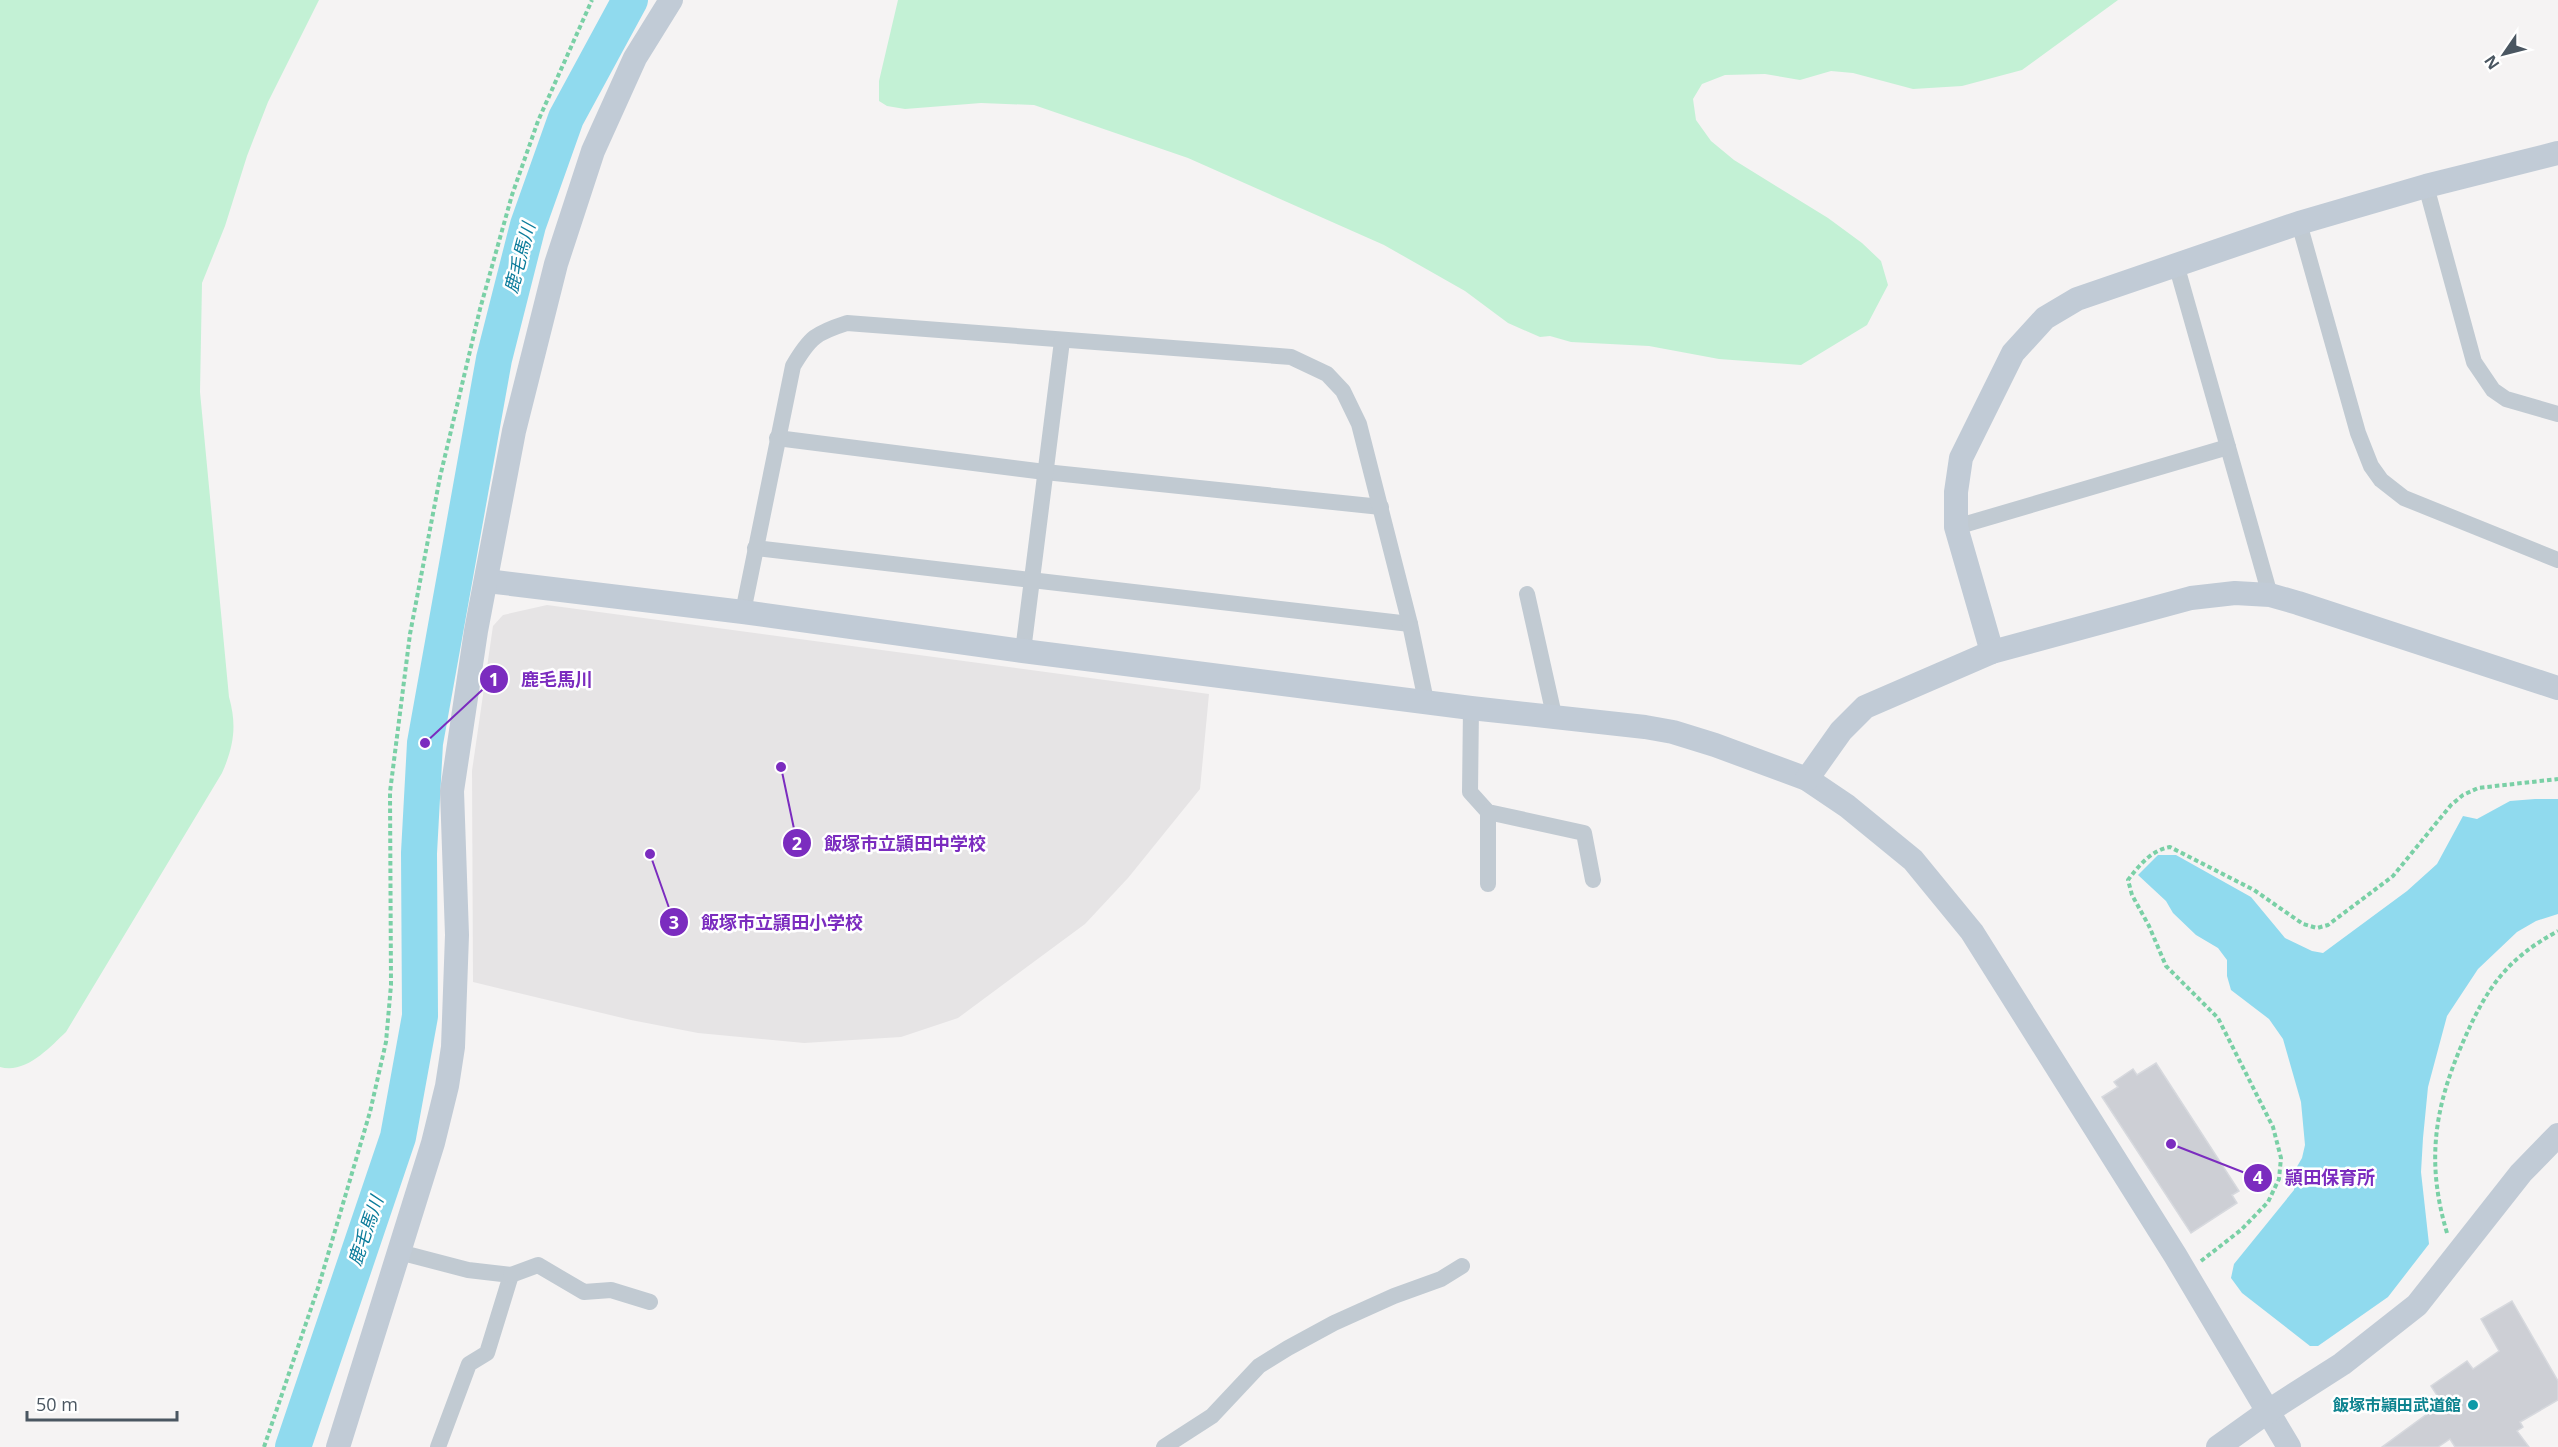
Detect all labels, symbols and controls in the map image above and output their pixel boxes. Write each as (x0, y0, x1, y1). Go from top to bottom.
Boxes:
north arrow (2474, 24, 2534, 84)
text: N (2479, 51, 2504, 74)
water label: 鹿毛馬川 (498, 218, 540, 296)
callout: 鹿毛馬川 (479, 661, 605, 697)
text: 1 (489, 667, 499, 691)
text: 鹿毛馬川 (521, 667, 593, 691)
callout: 飯塚市立頴田中学校 (782, 825, 998, 861)
text: 2 (792, 831, 802, 855)
text: 飯塚市立頴田中学校 (824, 831, 986, 855)
callout: 飯塚市立頴田小学校 (659, 904, 875, 940)
text: 3 (669, 910, 679, 934)
text: 飯塚市立頴田小学校 (701, 910, 863, 934)
callout: 頴田保育所 (2243, 1160, 2387, 1196)
text: 4 (2253, 1165, 2263, 1189)
text: 頴田保育所 (2285, 1165, 2375, 1189)
water label: 鹿毛馬川 (342, 1191, 389, 1269)
scale bar (27, 1384, 177, 1422)
text: 50 m (36, 1392, 78, 1416)
place label: 飯塚市頴田武道館 (2332, 1394, 2461, 1416)
marker: 飯塚市頴田武道館 (2466, 1398, 2480, 1412)

